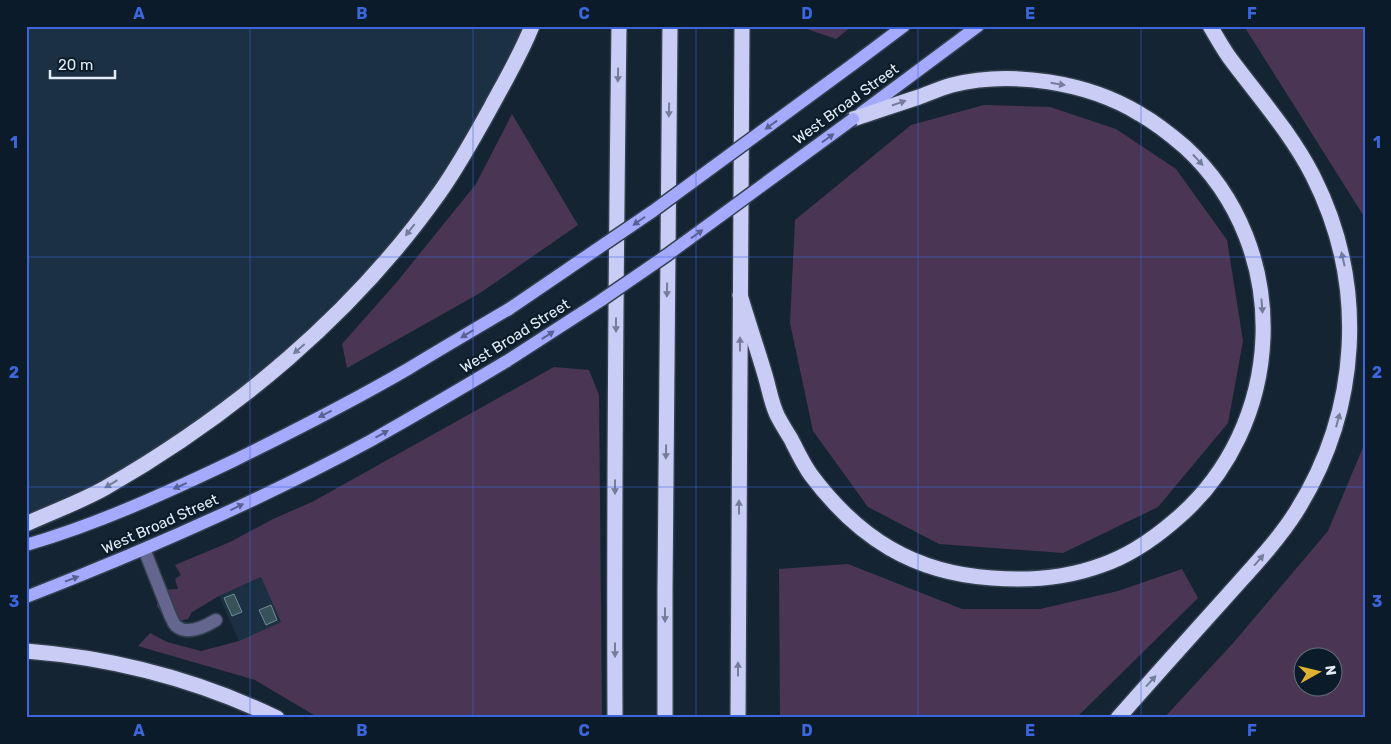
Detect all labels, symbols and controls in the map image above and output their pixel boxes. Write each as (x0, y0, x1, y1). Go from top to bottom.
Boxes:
text: A (133, 4, 145, 23)
text: B (356, 4, 368, 23)
text: C (578, 4, 590, 23)
text: D (801, 4, 813, 23)
text: E (1025, 4, 1035, 23)
text: F (1247, 4, 1257, 23)
scale bar (50, 48, 115, 80)
text: 20 m (58, 56, 93, 74)
street label: West Broad Street (790, 60, 902, 148)
one-way arrow (614, 67, 622, 83)
one-way arrow (1050, 80, 1066, 88)
one-way arrow (892, 99, 907, 107)
one-way arrow (665, 102, 673, 118)
one-way arrow (765, 120, 778, 131)
text: 1 (10, 133, 18, 152)
one-way arrow (821, 133, 835, 143)
text: 1 (1373, 133, 1381, 152)
one-way arrow (1192, 154, 1204, 166)
one-way arrow (632, 216, 646, 226)
one-way arrow (405, 223, 416, 236)
one-way arrow (690, 229, 704, 239)
one-way arrow (1338, 250, 1346, 266)
one-way arrow (663, 282, 671, 298)
street label: West Broad Street (457, 295, 573, 377)
one-way arrow (1259, 298, 1267, 314)
one-way arrow (612, 317, 620, 333)
one-way arrow (460, 329, 473, 338)
one-way arrow (542, 330, 555, 340)
one-way arrow (736, 336, 744, 352)
one-way arrow (293, 343, 306, 354)
text: 2 (9, 363, 19, 382)
text: 2 (1372, 363, 1382, 382)
one-way arrow (318, 410, 333, 418)
one-way arrow (1334, 412, 1342, 427)
one-way arrow (374, 430, 389, 438)
one-way arrow (662, 445, 670, 461)
one-way arrow (104, 480, 117, 489)
one-way arrow (611, 480, 619, 496)
one-way arrow (173, 482, 187, 490)
street label: West Broad Street (99, 490, 221, 558)
one-way arrow (735, 498, 743, 514)
one-way arrow (229, 503, 244, 512)
one-way arrow (1253, 554, 1264, 566)
one-way arrow (65, 575, 79, 583)
text: 3 (9, 592, 19, 611)
text: 3 (1372, 592, 1382, 611)
one-way arrow (661, 607, 669, 623)
one-way arrow (611, 642, 619, 658)
north arrow (1294, 646, 1344, 696)
one-way arrow (734, 661, 742, 677)
text: N (1321, 664, 1339, 676)
one-way arrow (1145, 676, 1157, 688)
text: A (133, 721, 145, 740)
text: B (356, 721, 368, 740)
text: C (578, 721, 590, 740)
text: D (801, 721, 813, 740)
text: E (1025, 721, 1035, 740)
text: F (1247, 721, 1257, 740)

